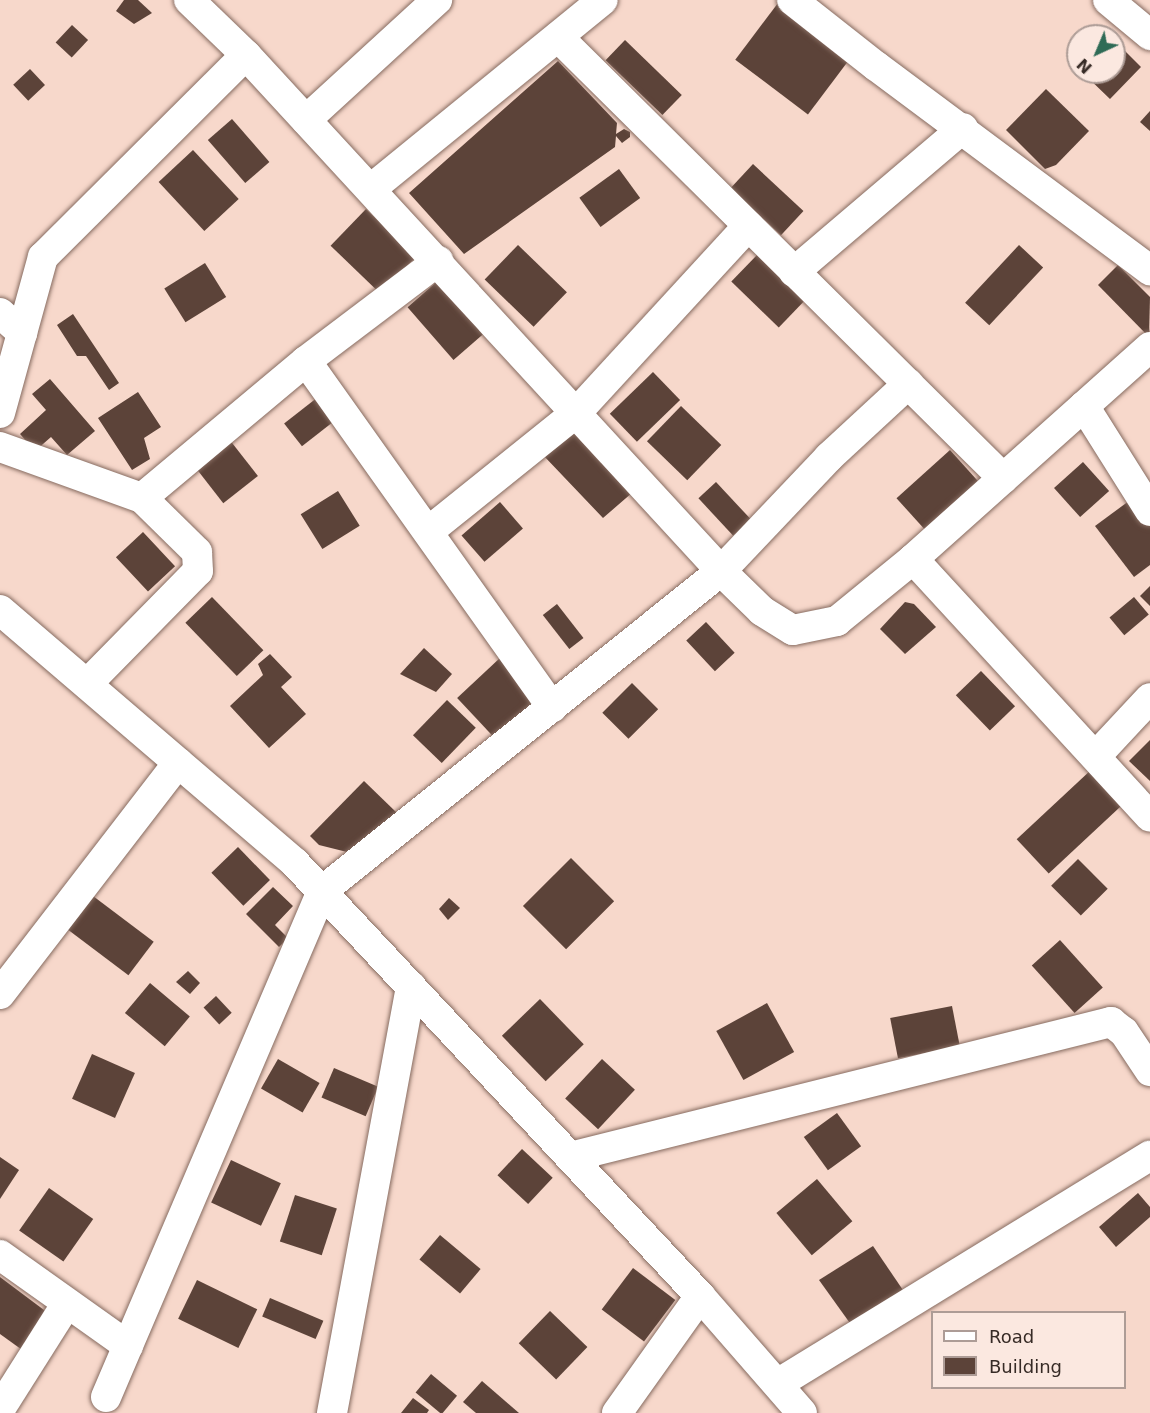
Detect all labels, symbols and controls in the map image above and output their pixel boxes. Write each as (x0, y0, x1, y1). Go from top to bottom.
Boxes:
north arrow (1066, 24, 1126, 84)
text: N (1073, 54, 1096, 77)
legend (931, 1311, 1126, 1389)
text: Road (989, 1326, 1034, 1347)
text: Building (989, 1356, 1062, 1377)

